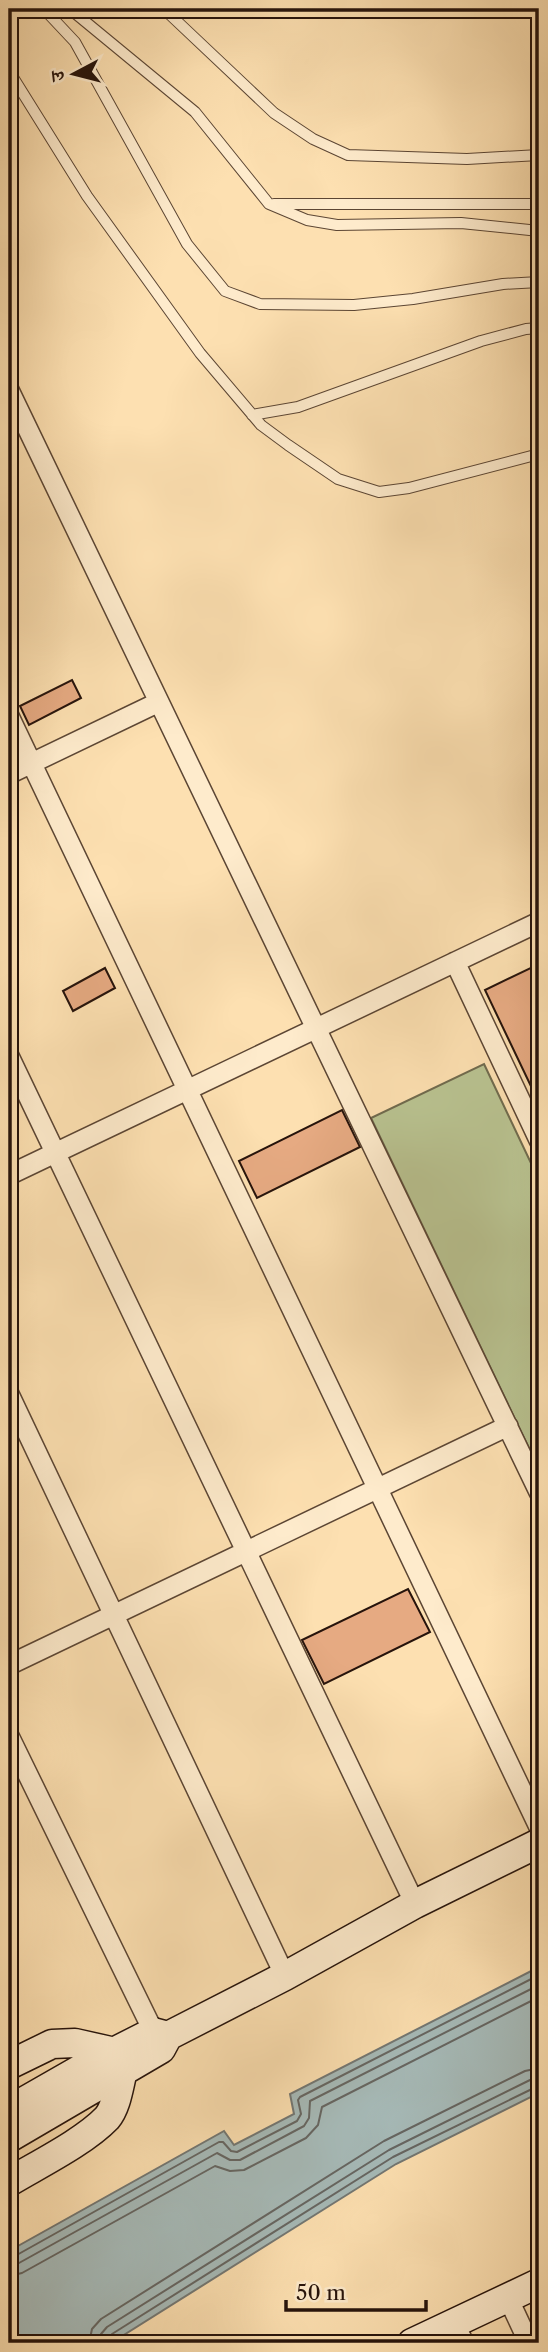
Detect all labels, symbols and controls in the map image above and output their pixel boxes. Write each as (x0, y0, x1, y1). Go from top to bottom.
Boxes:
north arrow (38, 38, 108, 108)
text: उ (45, 68, 70, 84)
scale bar (286, 2268, 426, 2312)
text: 50 m (296, 2280, 346, 2305)

